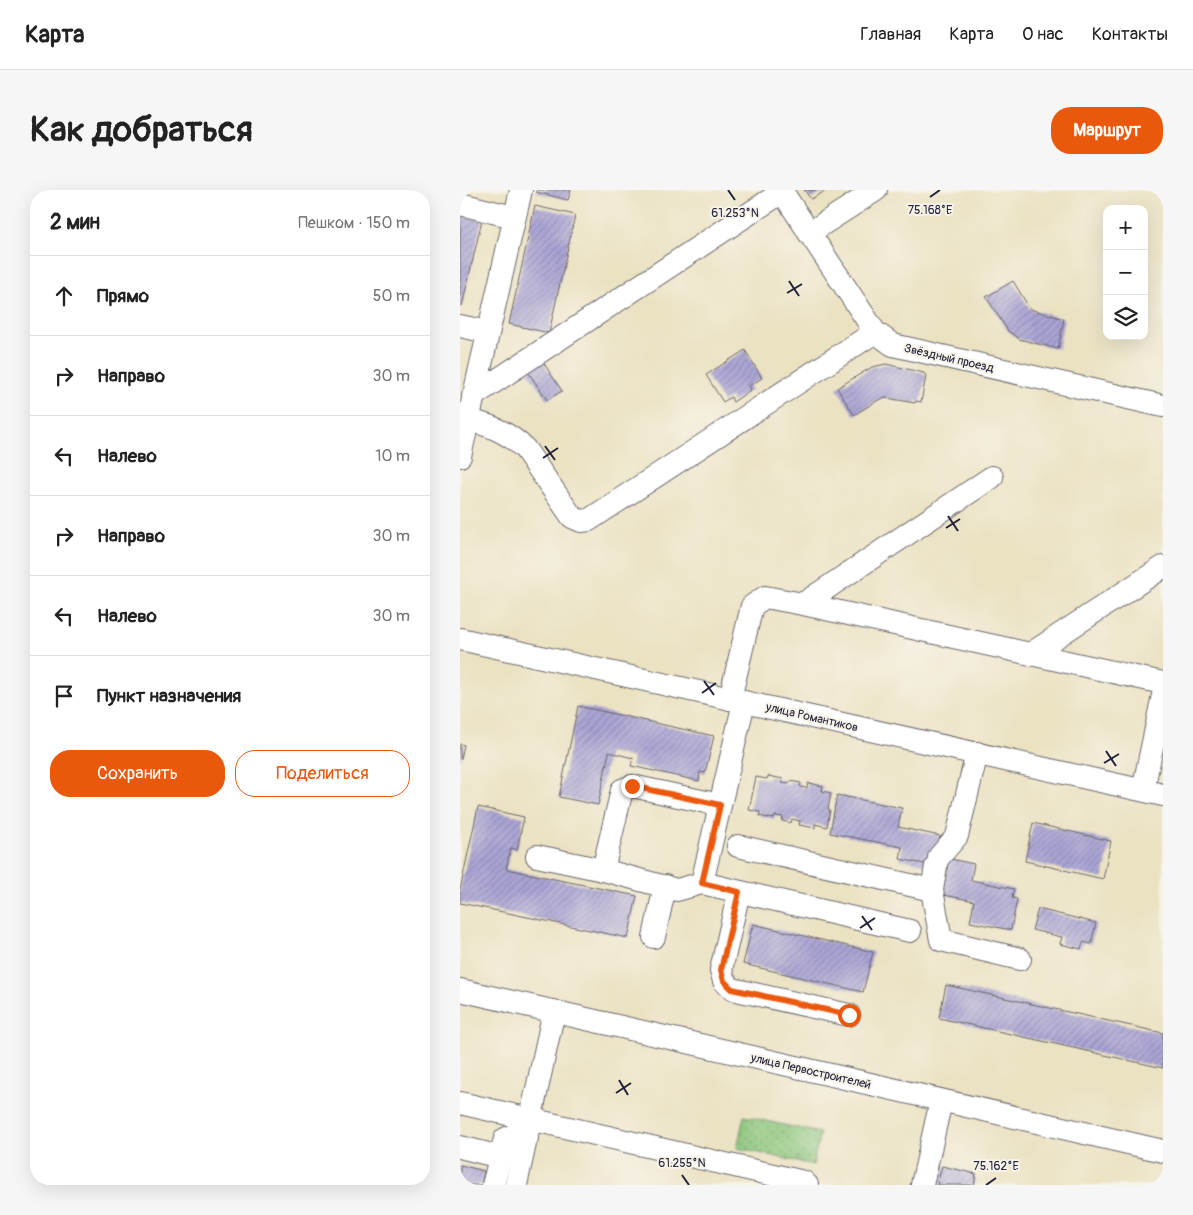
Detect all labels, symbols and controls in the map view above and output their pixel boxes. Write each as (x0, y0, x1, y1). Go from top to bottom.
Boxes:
text: Карта (25, 20, 84, 49)
text: Главная (860, 23, 921, 46)
text: Карта (949, 23, 994, 46)
text: О нас (1022, 23, 1064, 46)
text: Контакты (1092, 23, 1168, 46)
button: Маршрут (1051, 107, 1163, 154)
text: Как добраться (30, 108, 253, 152)
text: 75.168°E (908, 203, 952, 218)
map controls (1103, 205, 1148, 340)
button: + (1103, 205, 1148, 250)
text: 61.253°N (711, 206, 759, 221)
text: 2 мин (50, 209, 100, 236)
text: Пешком · 150 m (298, 213, 410, 233)
button: − (1103, 250, 1148, 295)
icon: ahead (50, 282, 78, 310)
text: Прямо (97, 284, 149, 308)
text: 50 m (373, 286, 410, 306)
button: layers (1103, 295, 1148, 340)
street label: Звёздный проезд (902, 341, 996, 376)
icon: right (50, 362, 78, 390)
text: Направо (97, 364, 165, 388)
text: 30 m (372, 366, 410, 386)
icon: left (50, 442, 78, 470)
text: Налево (97, 444, 157, 468)
text: 10 m (375, 446, 410, 466)
icon: right (50, 522, 78, 550)
text: Направо (97, 524, 165, 548)
text: 30 m (372, 526, 410, 546)
icon: left (50, 602, 78, 630)
text: Налево (97, 604, 157, 628)
text: 30 m (372, 606, 410, 626)
icon: arrive (50, 682, 78, 710)
text: Пункт назначения (97, 684, 241, 708)
street label: улица Романтиков (763, 699, 860, 735)
button: Сохранить (50, 750, 225, 797)
button: Поделиться (235, 750, 410, 797)
route end (621, 775, 644, 798)
route start (838, 1004, 861, 1027)
street label: улица Первостроителей (748, 1050, 873, 1093)
text: 61.255°N (658, 1156, 706, 1171)
text: 75.162°E (973, 1159, 1019, 1174)

